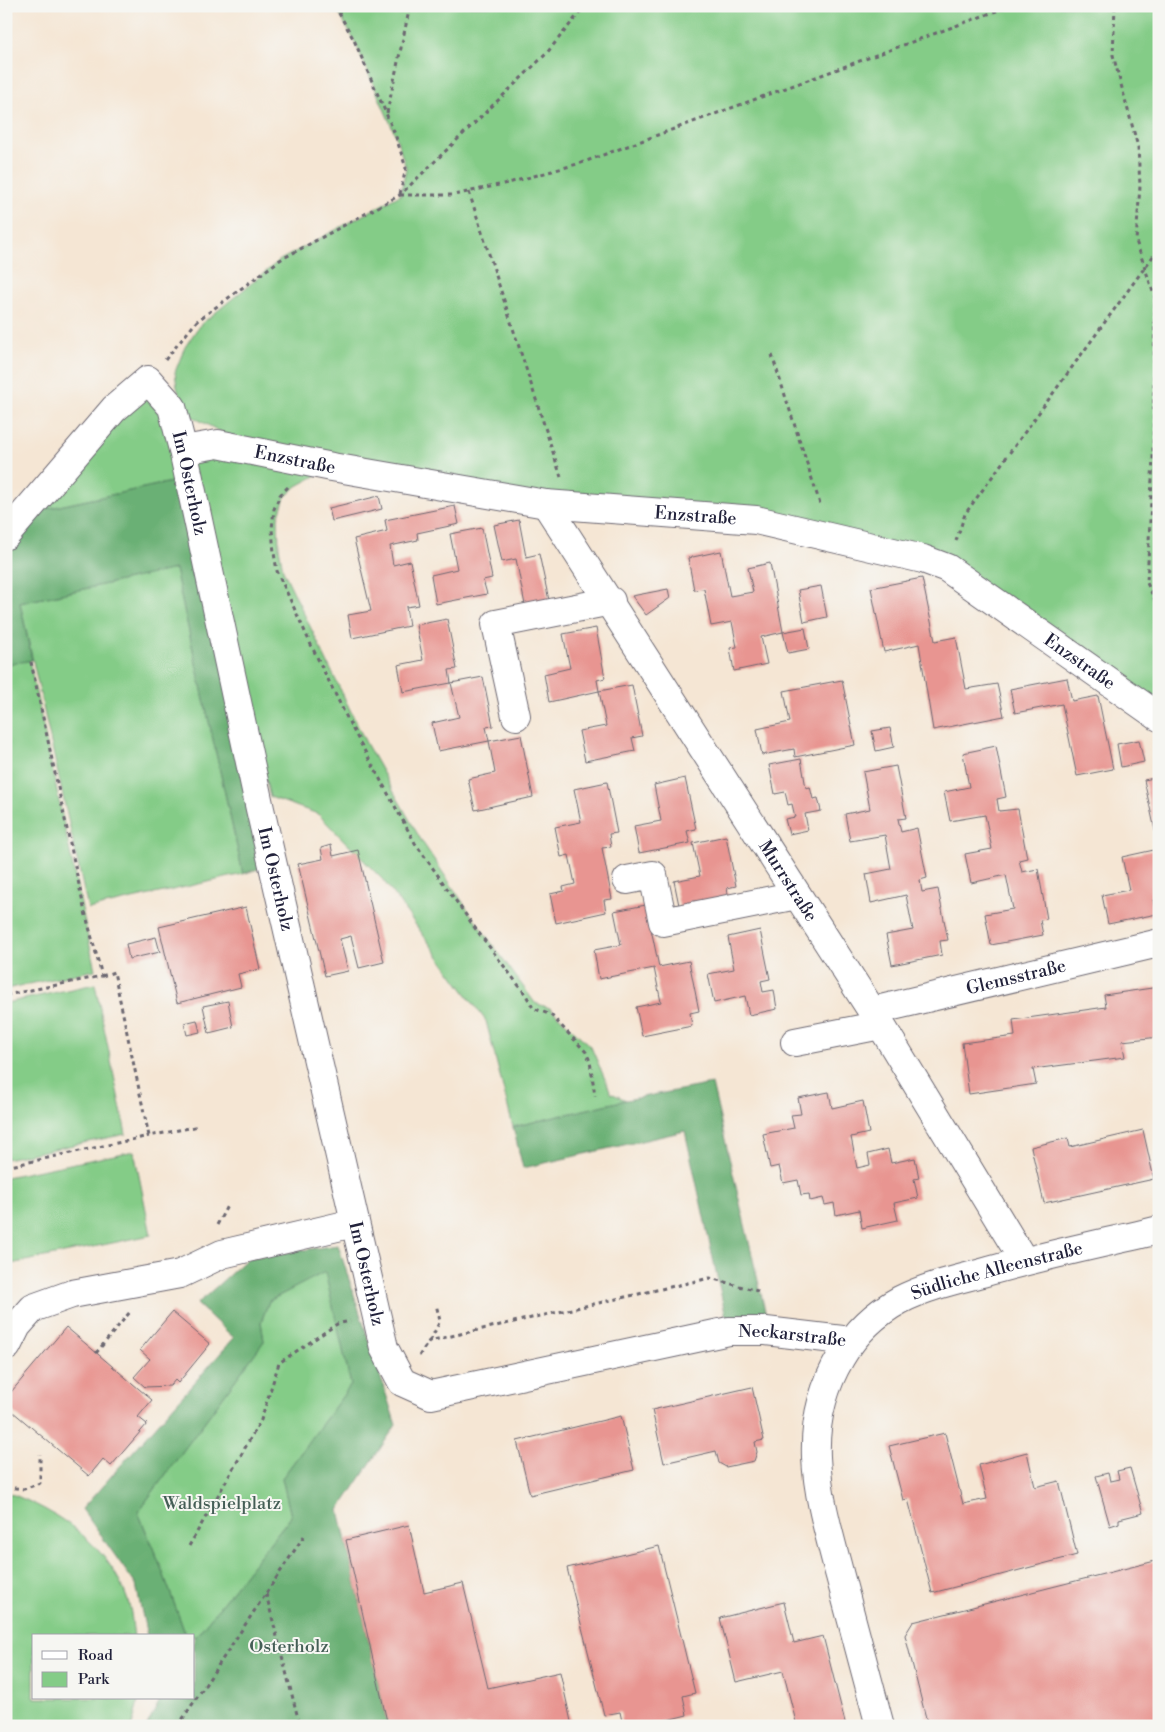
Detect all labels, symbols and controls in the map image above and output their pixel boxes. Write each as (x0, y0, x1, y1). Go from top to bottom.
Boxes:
street label: Im Osterholz (167, 429, 212, 537)
street label: Enzstraße (252, 441, 337, 479)
street label: Enzstraße (654, 501, 737, 530)
street label: Enzstraße (1039, 629, 1120, 695)
street label: Im Osterholz (252, 825, 299, 933)
street label: Murrstraße (753, 836, 823, 926)
street label: Glemsstraße (964, 954, 1068, 1000)
street label: Im Osterholz (343, 1219, 389, 1328)
street label: Südliche Alleenstraße (908, 1237, 1085, 1306)
street label: Neckarstraße (738, 1320, 848, 1352)
park label: Waldspielplatz (162, 1492, 281, 1515)
legend (32, 1634, 195, 1700)
park label: Osterholz (249, 1635, 329, 1658)
text: Road (78, 1646, 113, 1665)
text: Park (78, 1670, 110, 1689)

